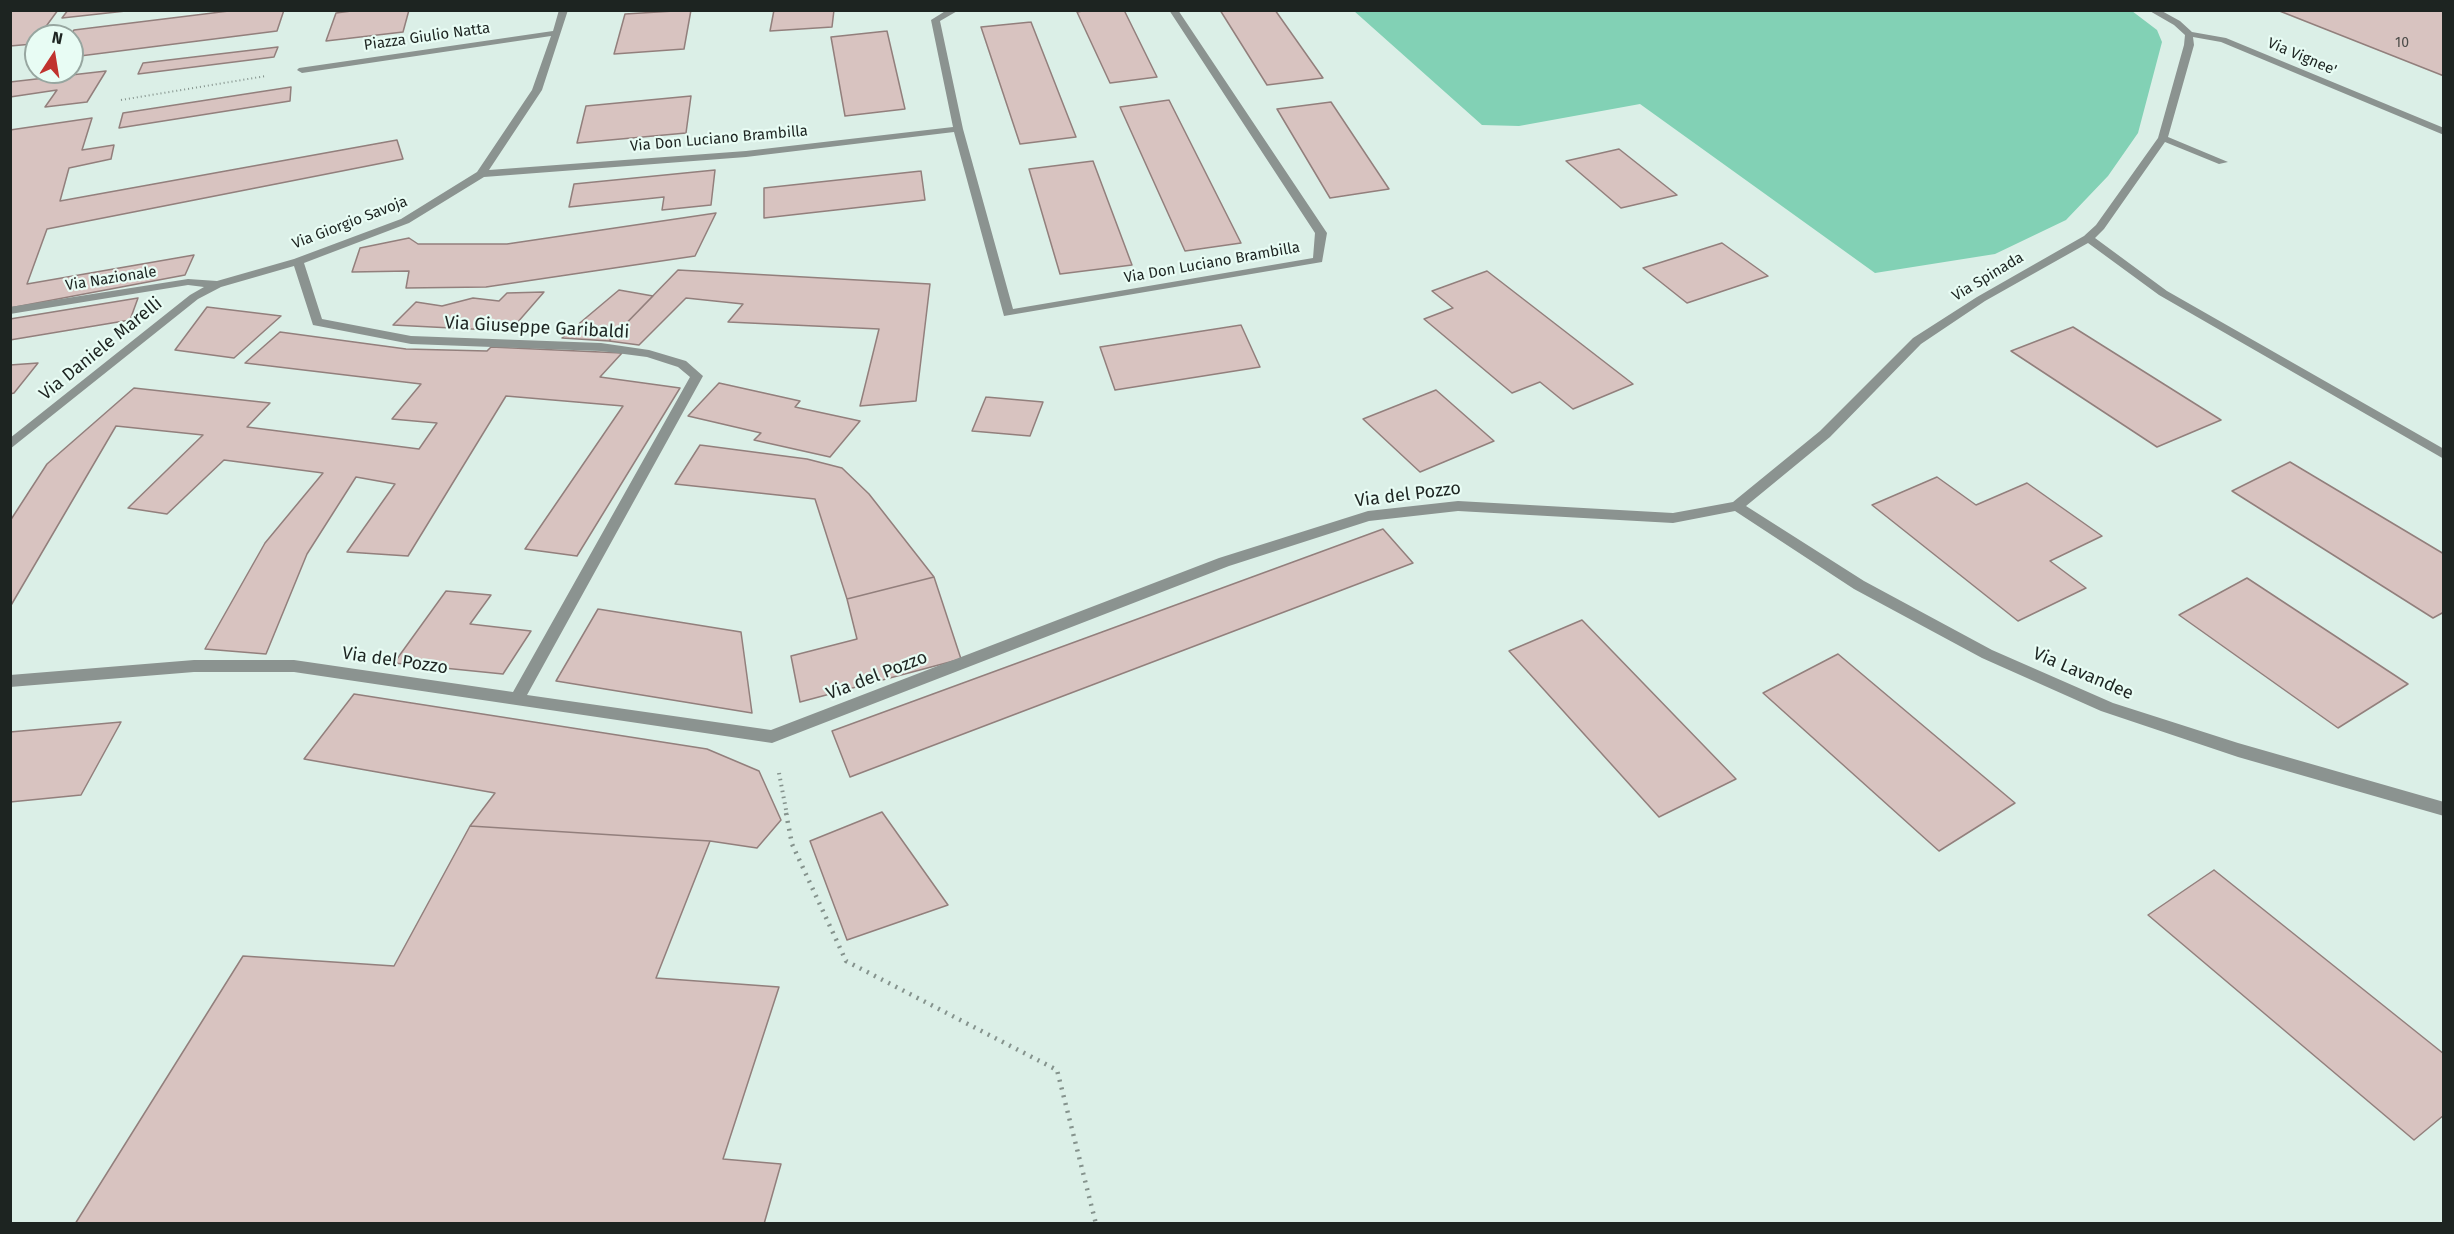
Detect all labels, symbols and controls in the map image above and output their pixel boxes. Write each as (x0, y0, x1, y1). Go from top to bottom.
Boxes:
street label: Piazza Giulio Natta (363, 19, 491, 55)
north arrow (24, 24, 84, 84)
text: N (50, 27, 65, 48)
street label: Via Vignee' (2265, 34, 2339, 80)
house number: 10 (2395, 35, 2409, 51)
street label: Via Don Luciano Brambilla (629, 122, 809, 156)
street label: Via Giorgio Savoja (290, 193, 410, 253)
street label: Via Don Luciano Brambilla (1123, 239, 1301, 287)
street label: Via Spinada (1949, 249, 2027, 305)
street label: Via Nazionale (64, 263, 158, 295)
street label: Via Daniele Marelli (35, 293, 167, 405)
street label: Via Giuseppe Garibaldi (444, 312, 630, 344)
street label: Via del Pozzo (1354, 478, 1462, 512)
street label: Via del Pozzo (341, 643, 449, 679)
street label: Via Lavandee (2029, 643, 2137, 705)
street label: Via del Pozzo (823, 647, 931, 705)

